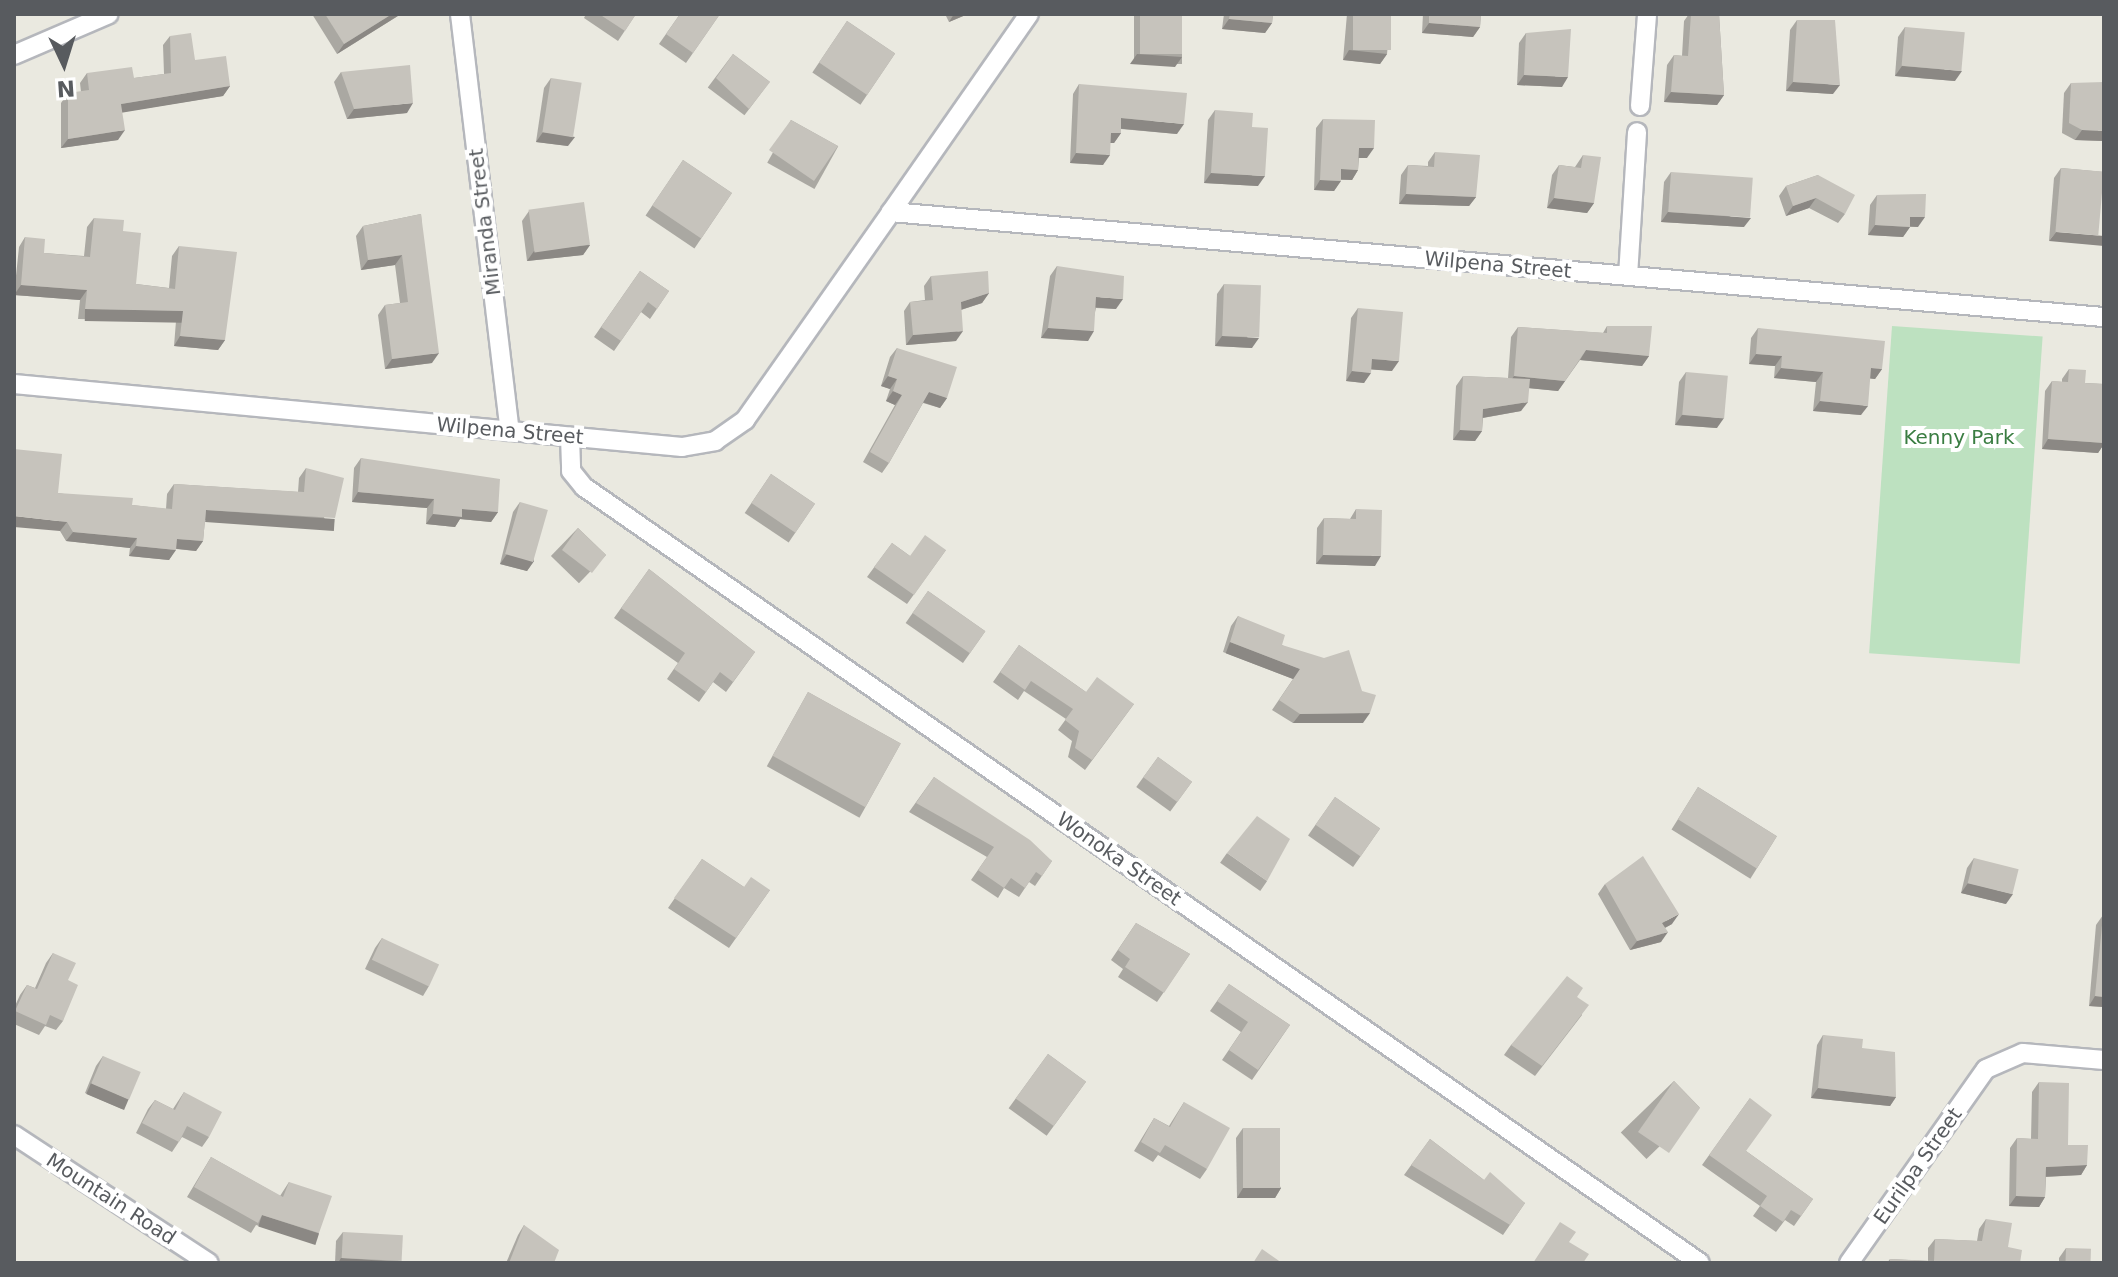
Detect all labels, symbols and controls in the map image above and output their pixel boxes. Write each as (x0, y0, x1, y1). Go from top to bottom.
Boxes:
north arrow (24, 24, 104, 104)
text: N (56, 75, 76, 102)
street label: Miranda Street (464, 147, 506, 297)
street label: Wilpena Street (1423, 247, 1573, 283)
street label: Wilpena Street (435, 413, 585, 449)
park label: Kenny Park (1903, 425, 2015, 449)
street label: Wonoka Street (1052, 807, 1186, 911)
street label: Eurilpa Street (1869, 1103, 1967, 1229)
street label: Mountain Road (42, 1148, 180, 1250)

